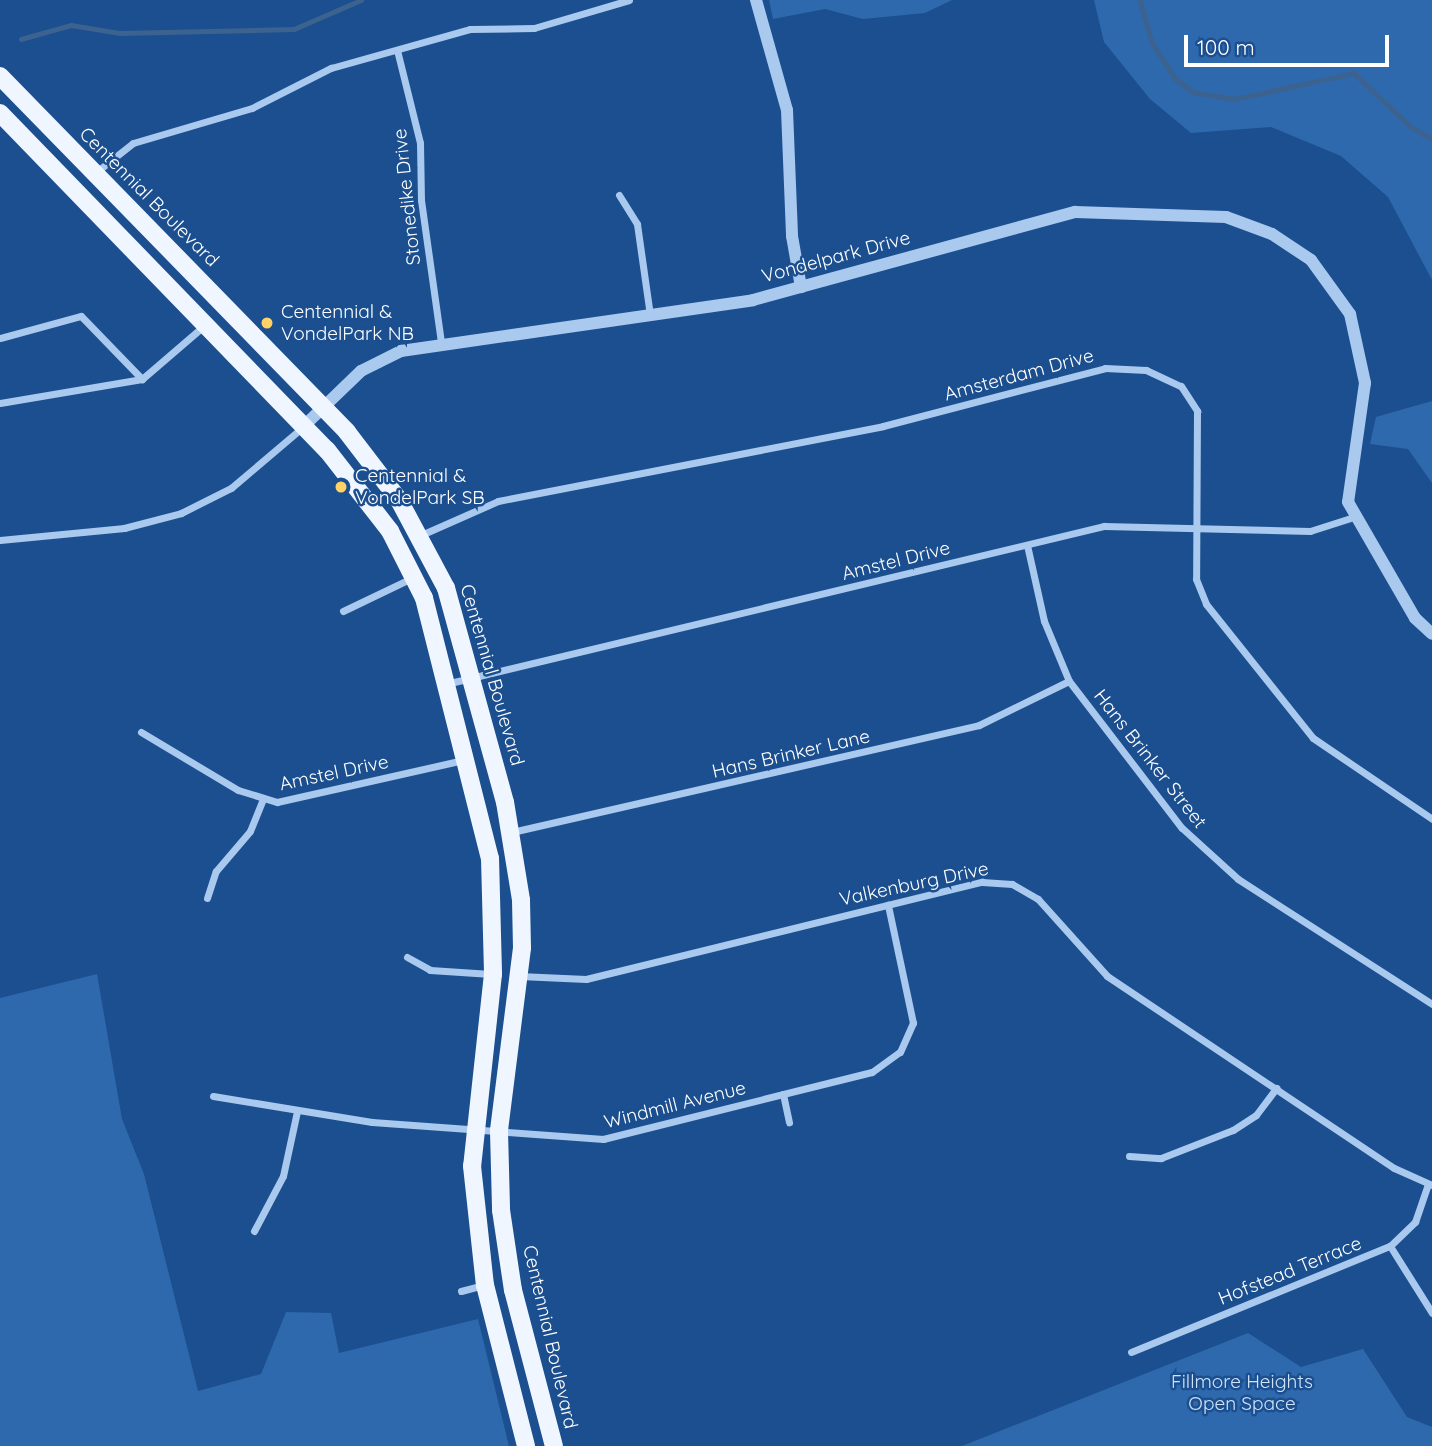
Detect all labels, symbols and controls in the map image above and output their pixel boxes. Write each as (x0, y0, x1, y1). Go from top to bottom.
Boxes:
scale bar (1187, 21, 1392, 65)
text: 100 m (1197, 34, 1255, 60)
street label: Centennial Boulevard (75, 123, 223, 271)
street label: Stonedike Drive (388, 128, 426, 266)
street label: Vondelpark Drive (759, 226, 913, 288)
place label: Centennial & VondelPark NB (281, 301, 414, 345)
marker: Centennial & VondelPark NB (259, 315, 275, 331)
street label: Amsterdam Drive (942, 344, 1096, 406)
place label: Centennial & VondelPark SB (355, 465, 485, 509)
marker: Centennial & VondelPark SB (333, 479, 349, 495)
street label: Amstel Drive (839, 537, 953, 585)
street label: Centennial Boulevard (455, 582, 529, 768)
street label: Hans Brinker Street (1089, 685, 1211, 833)
street label: Hans Brinker Lane (710, 725, 872, 783)
street label: Amstel Drive (277, 750, 391, 796)
street label: Valkenburg Drive (837, 857, 991, 911)
street label: Windmill Avenue (602, 1076, 748, 1134)
street label: Hofstead Terrace (1215, 1232, 1365, 1310)
street label: Centennial Boulevard (518, 1243, 582, 1431)
park label: Fillmore Heights Open Space (1171, 1371, 1313, 1415)

